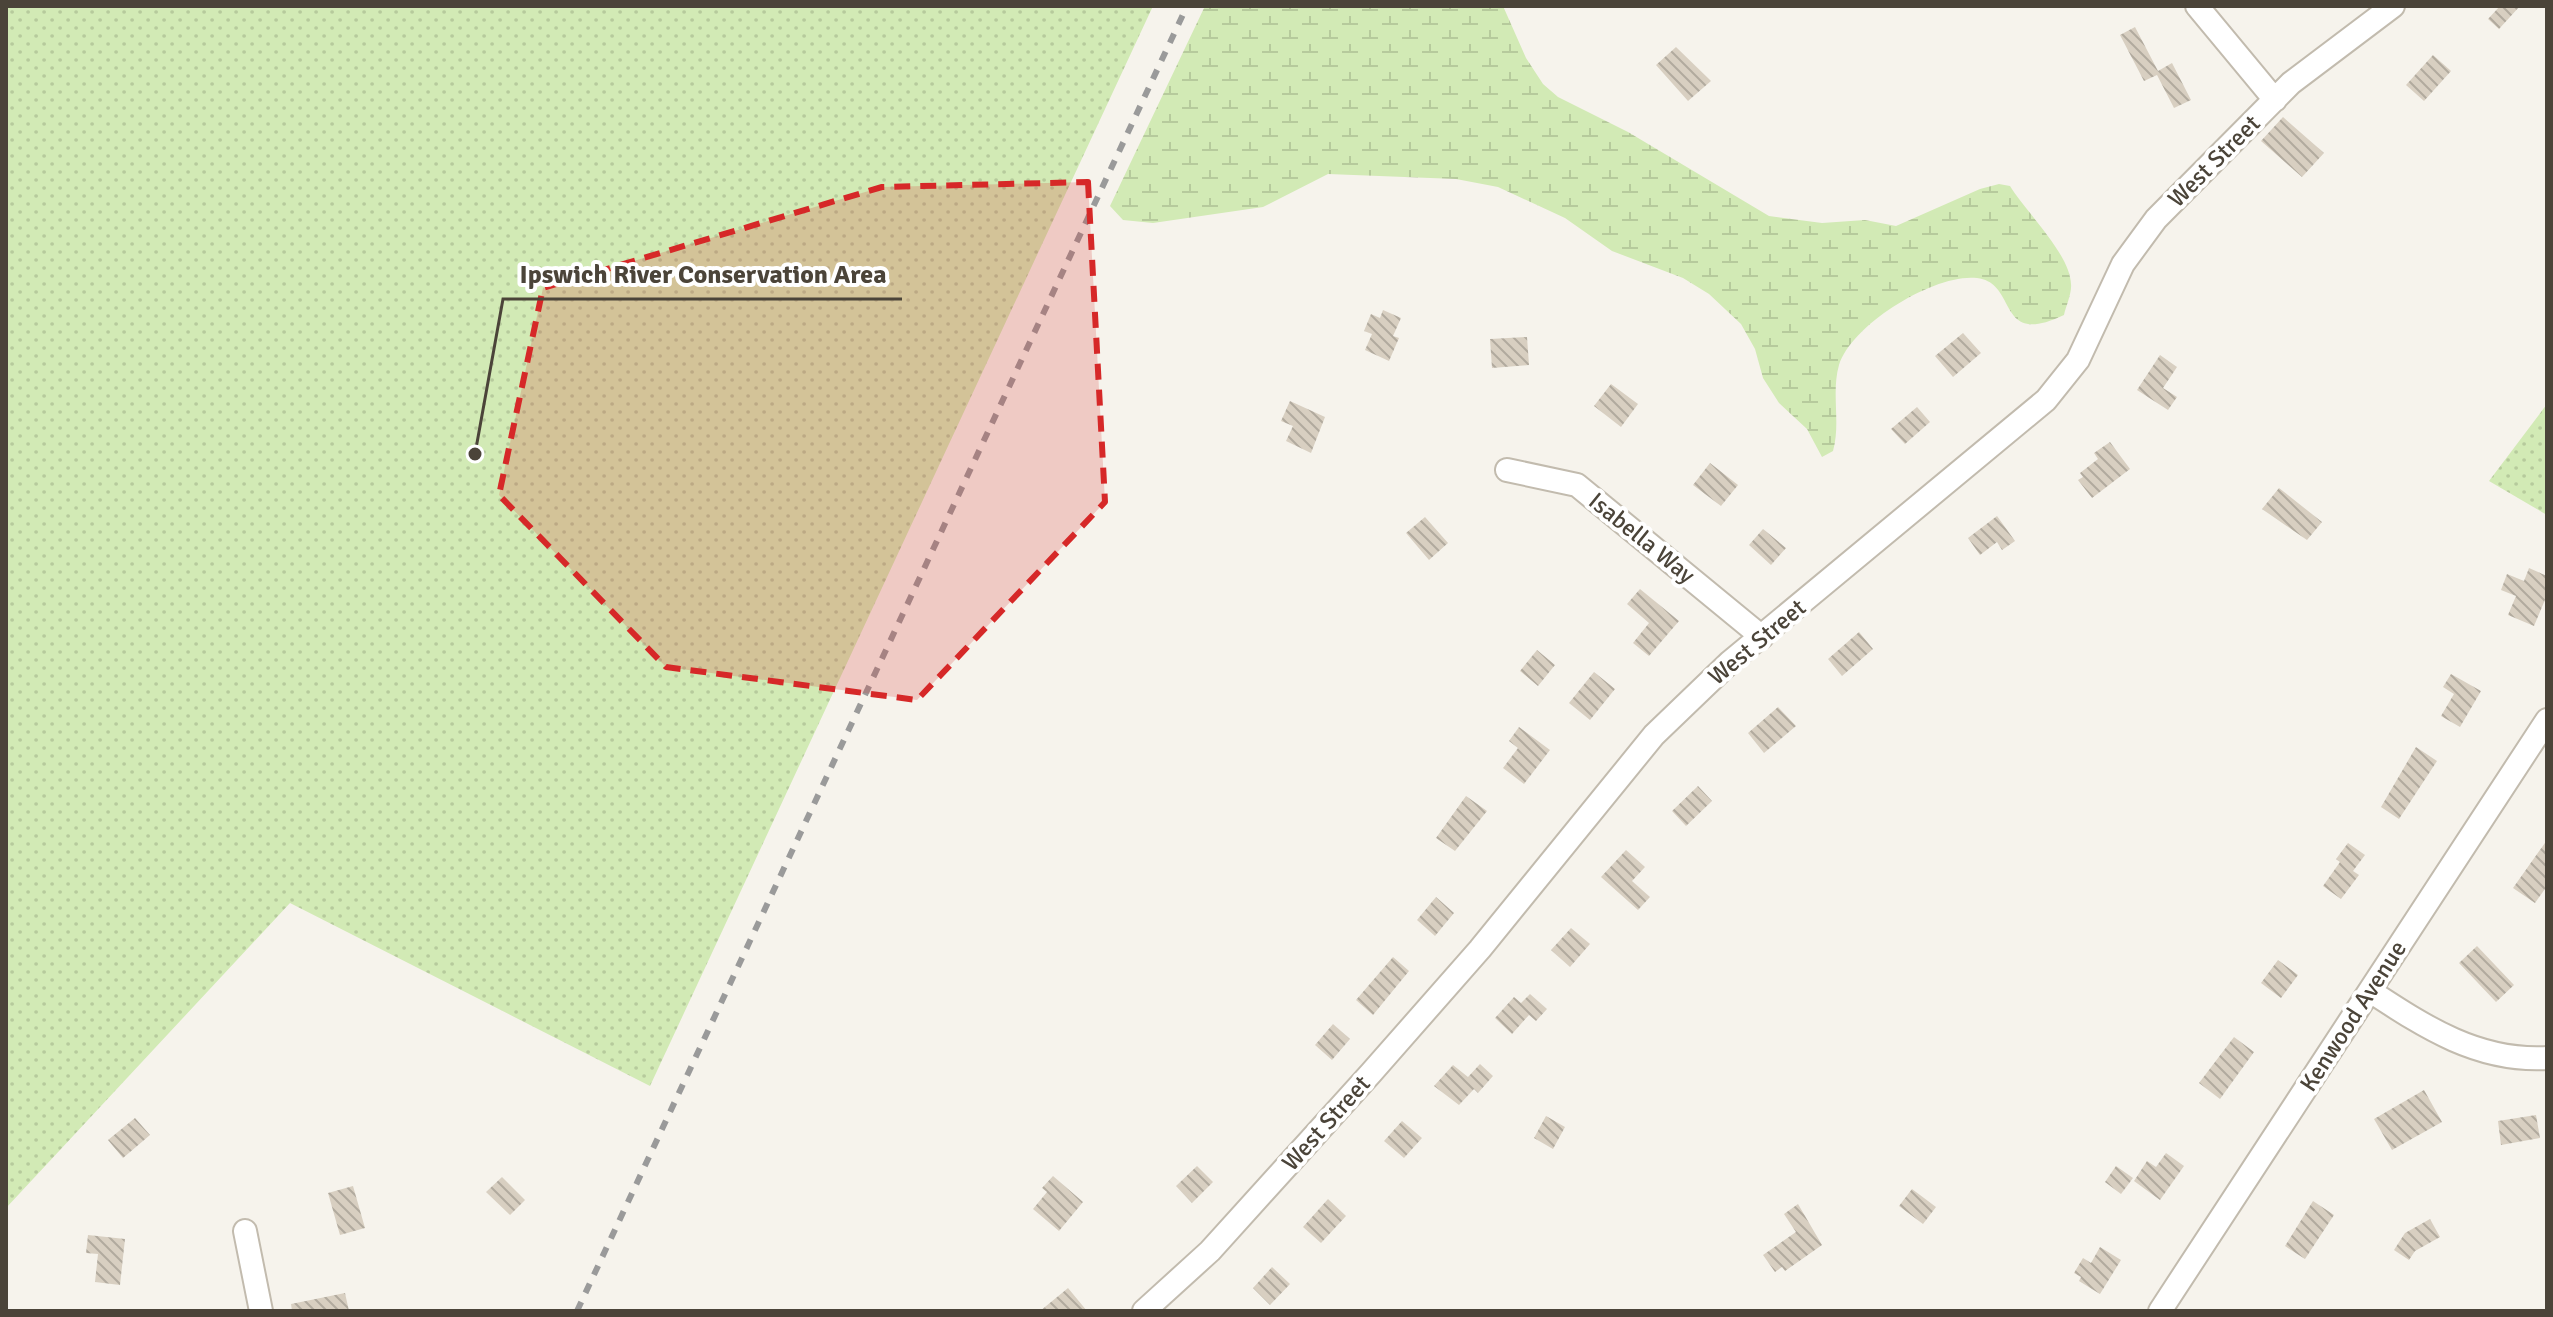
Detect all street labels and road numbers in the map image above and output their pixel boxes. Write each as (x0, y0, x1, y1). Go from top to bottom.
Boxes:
street label: West Street (2162, 109, 2266, 213)
street label: Isabella Way (1583, 486, 1701, 590)
street label: West Street (1702, 593, 1812, 691)
street label: Kenwood Avenue (2293, 935, 2413, 1097)
street label: West Street (1275, 1069, 1377, 1177)

